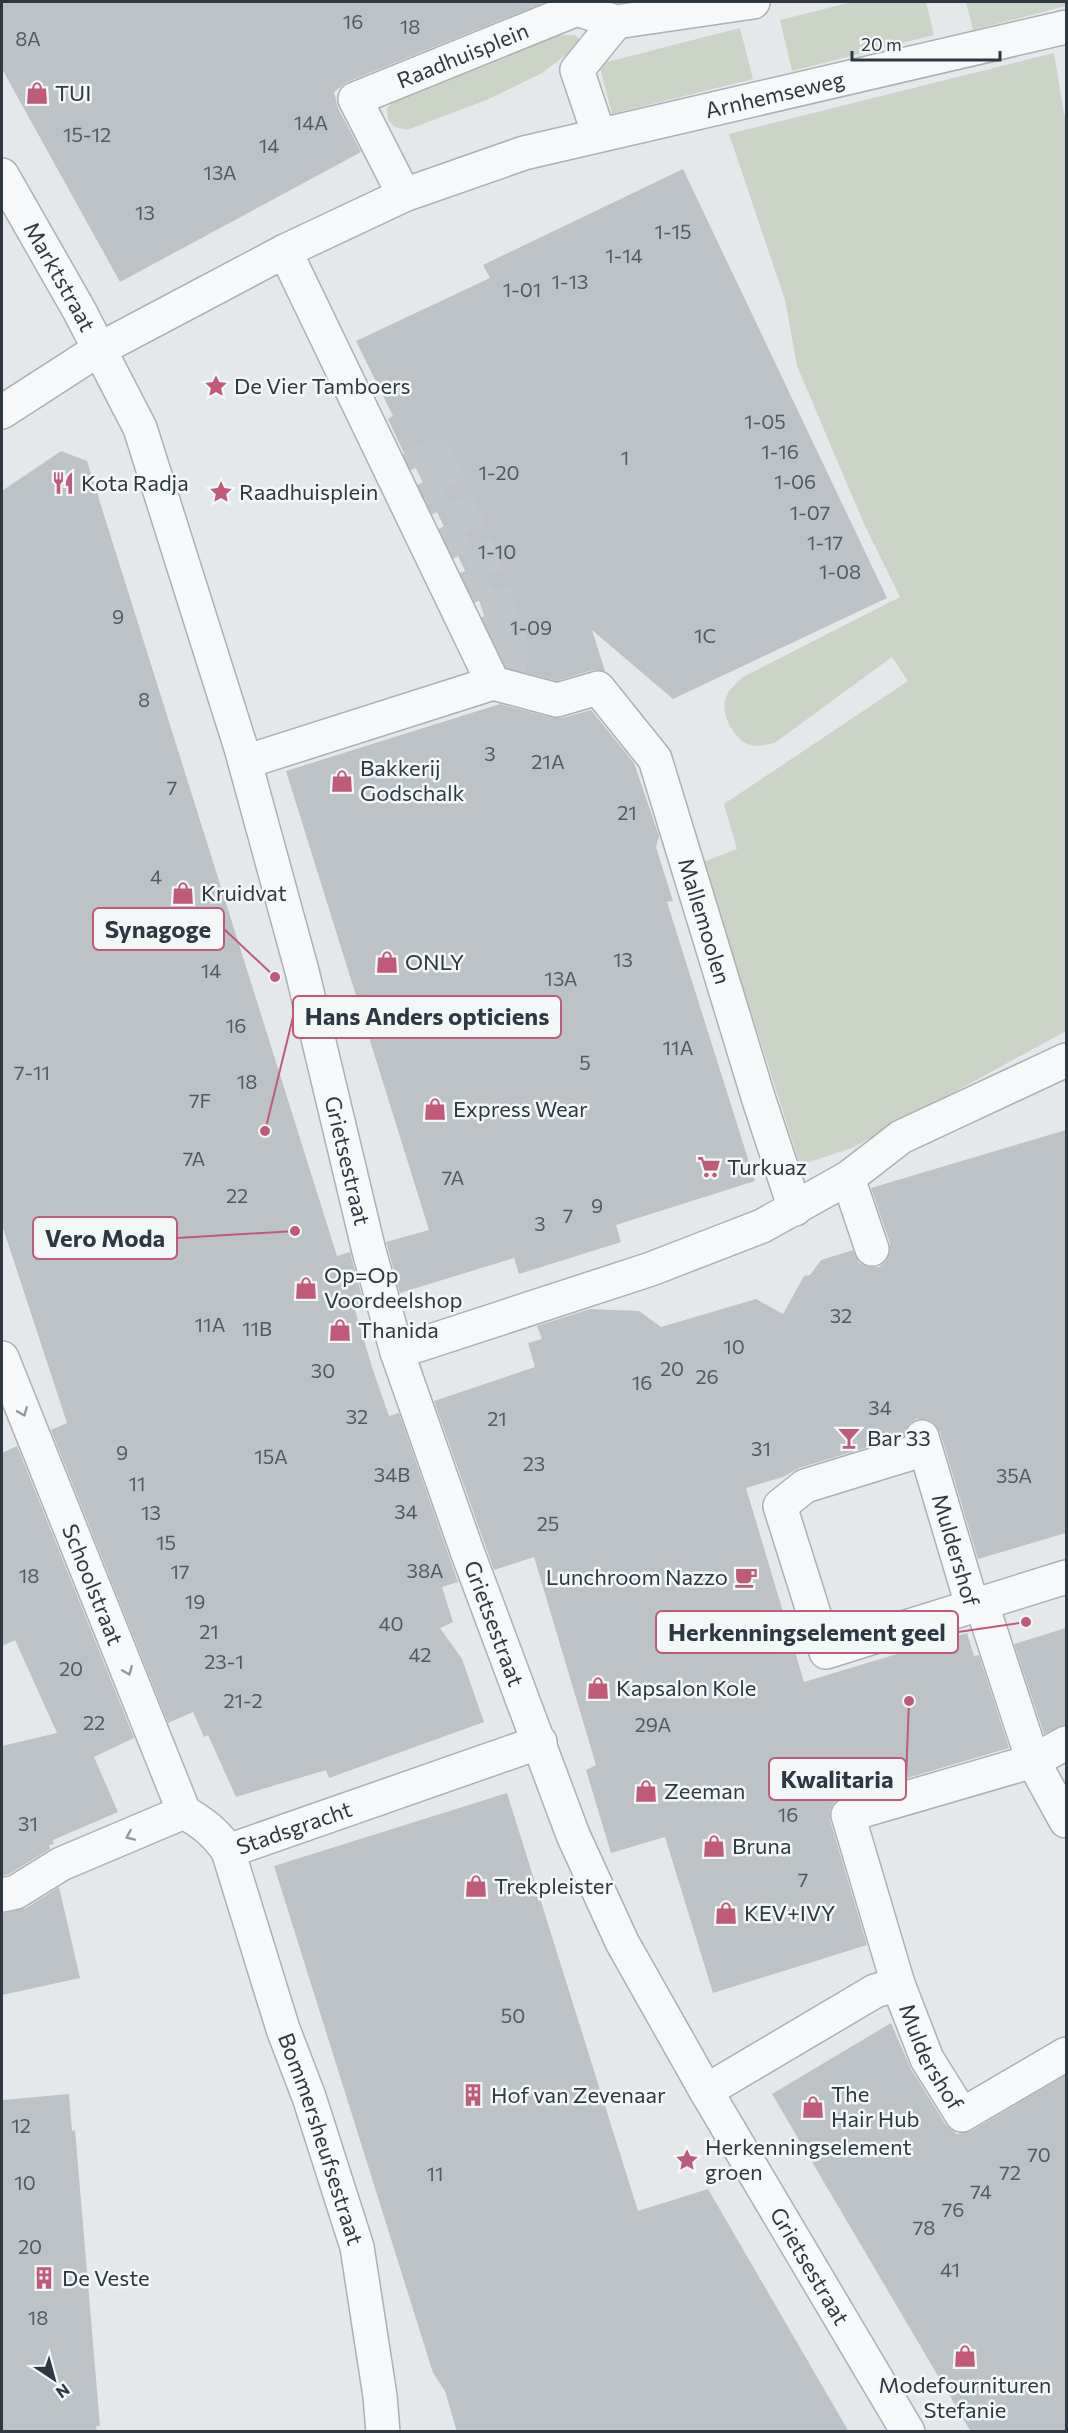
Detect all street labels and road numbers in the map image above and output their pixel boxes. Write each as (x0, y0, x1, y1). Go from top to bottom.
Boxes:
street label: Raadhuisplein (393, 16, 532, 94)
street label: Arnhemseweg (702, 65, 847, 123)
street label: Marktstraat (19, 217, 102, 336)
street label: Mallemoolen (673, 855, 737, 987)
street label: Grietsestraat (319, 1093, 376, 1228)
street label: Muldershof (927, 1491, 986, 1610)
street label: Schoolstraat (57, 1520, 130, 1649)
street label: Grietsestraat (459, 1557, 530, 1690)
street label: Stadsgracht (233, 1795, 355, 1860)
street label: Muldershof (894, 1999, 970, 2115)
street label: Bommersheufsestraat (273, 2029, 369, 2248)
street label: Grietsestraat (765, 2202, 855, 2330)

